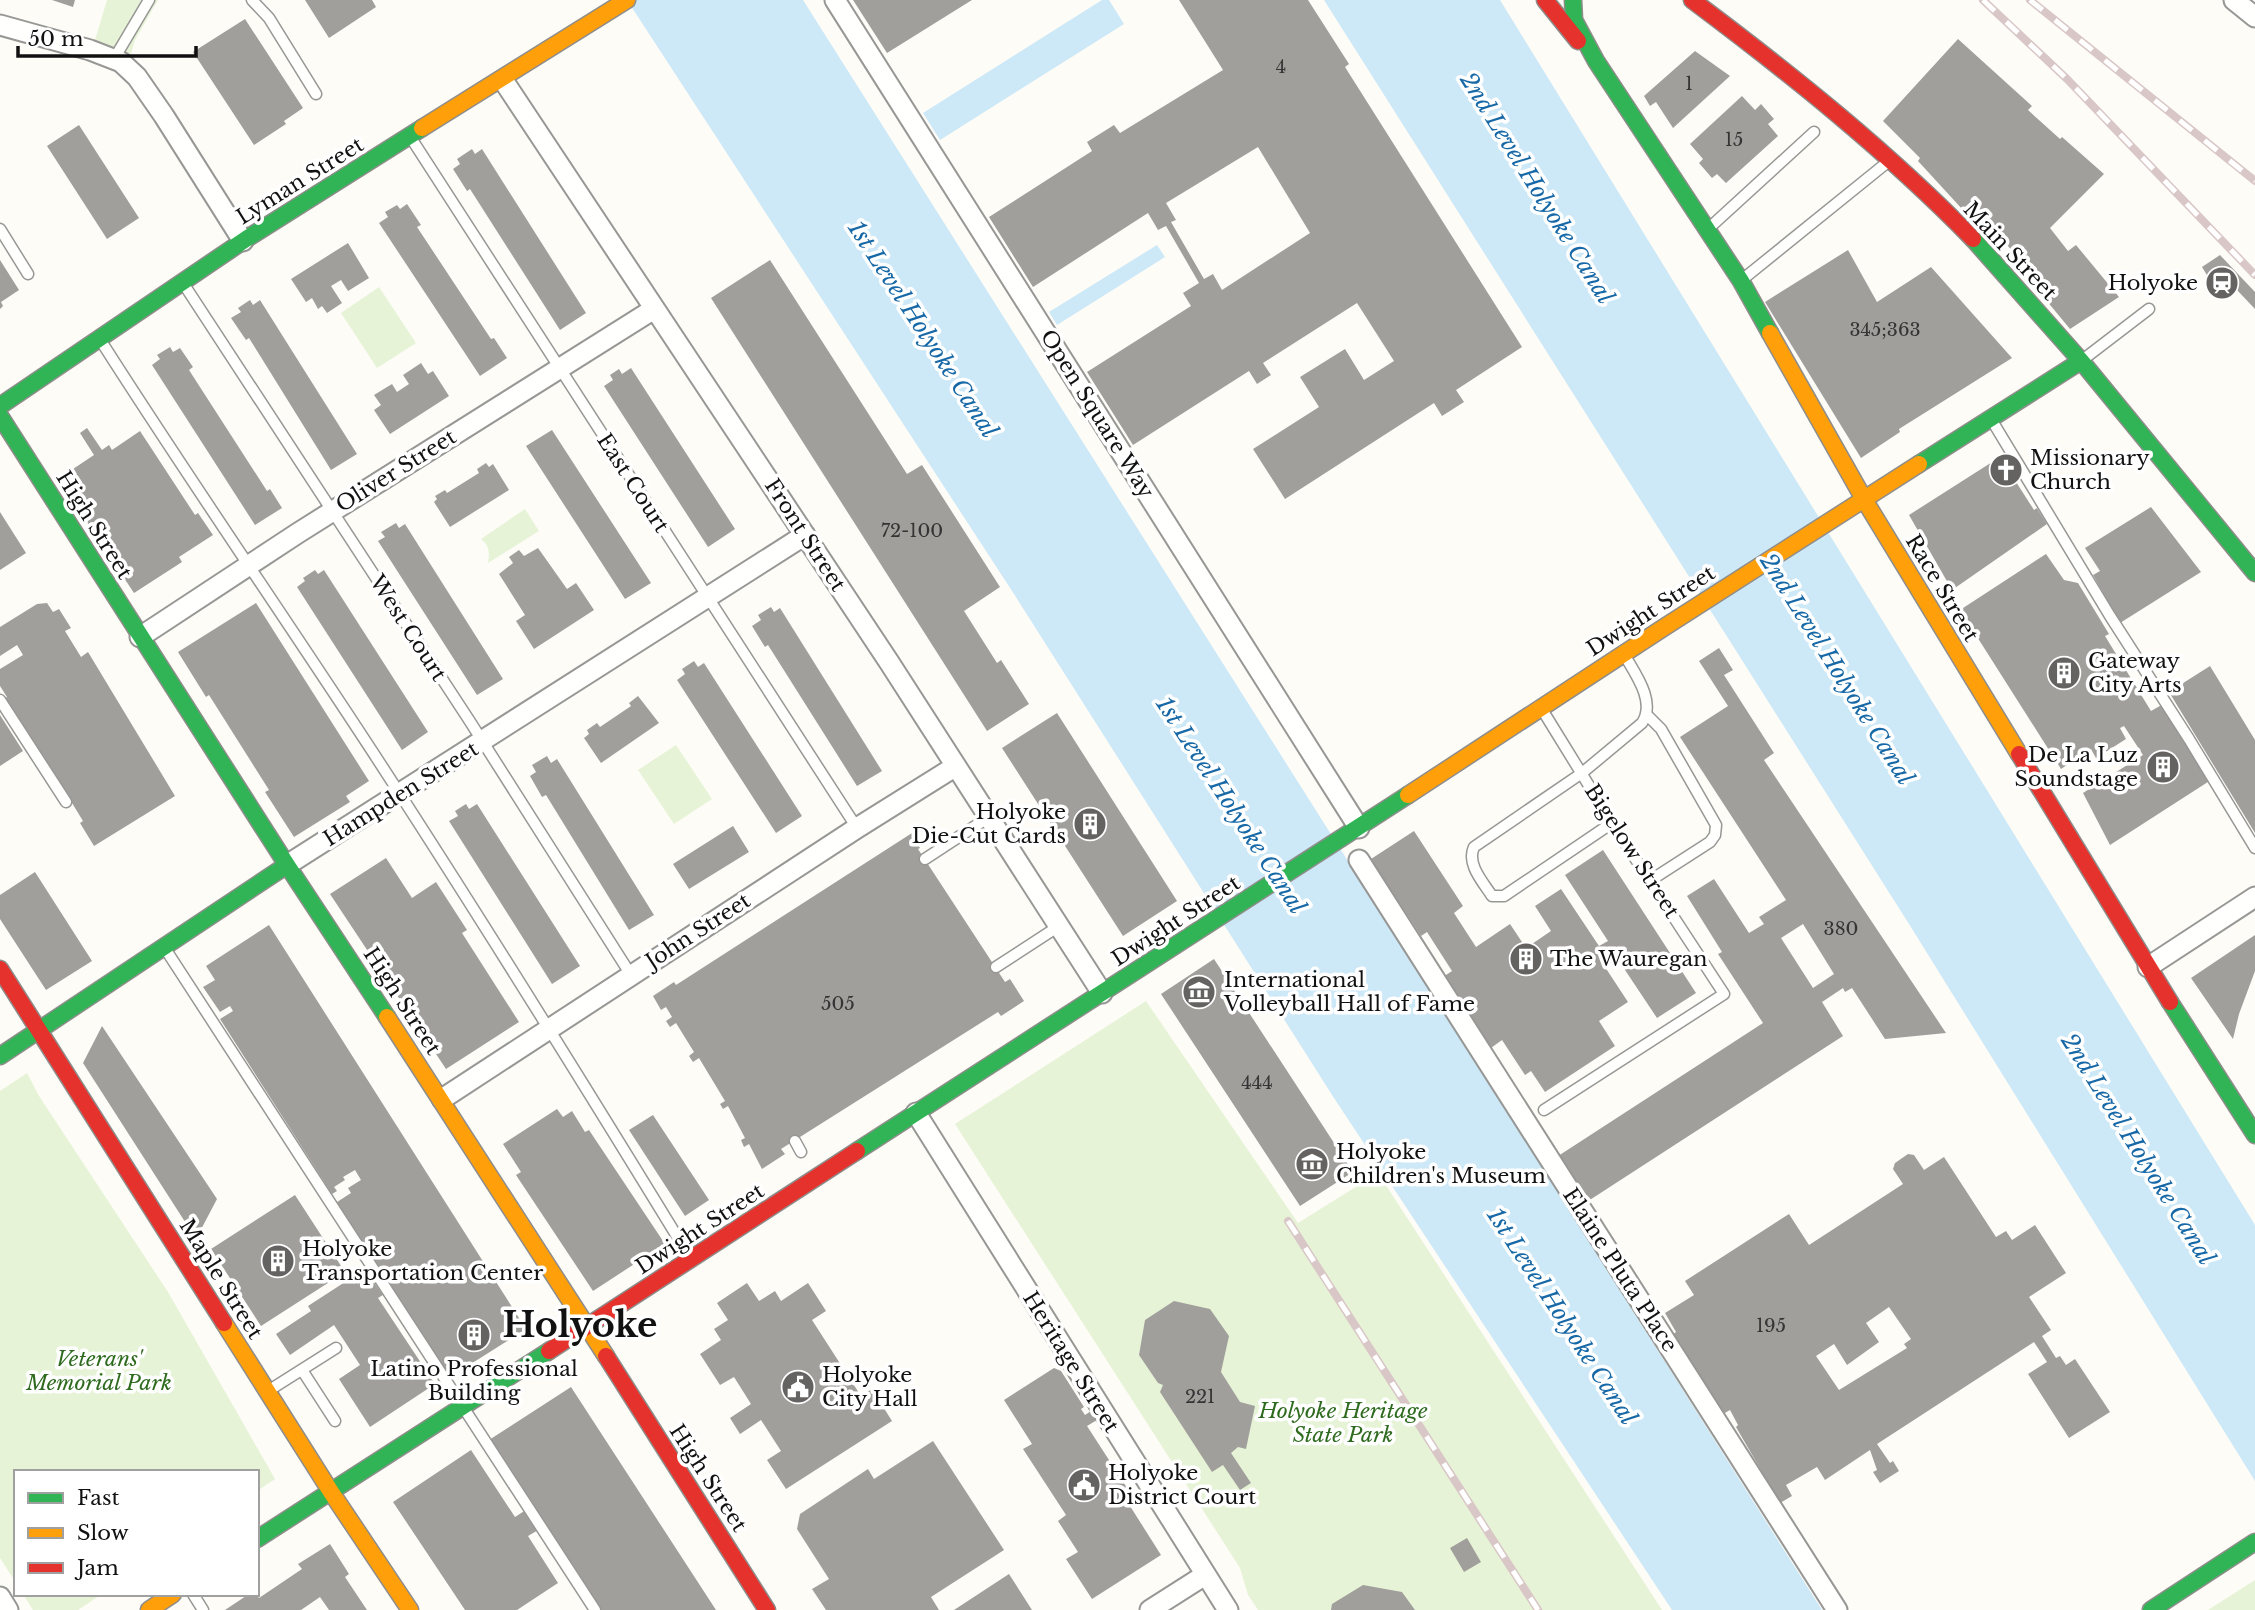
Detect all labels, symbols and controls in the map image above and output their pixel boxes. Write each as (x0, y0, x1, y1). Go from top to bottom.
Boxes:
scale bar (18, 14, 196, 58)
text: 50 m (28, 26, 84, 52)
house number: 4 (1276, 56, 1286, 78)
water label: 2nd Level Holyoke Canal (1454, 67, 1620, 309)
house number: 1 (1685, 73, 1693, 95)
house number: 15 (1725, 129, 1743, 151)
street label: Lyman Street (232, 132, 368, 230)
street label: Main Street (1958, 196, 2062, 306)
water label: 1st Level Holyoke Canal (842, 214, 1004, 443)
station icon: Holyoke (2203, 264, 2241, 302)
place label: Holyoke (2108, 270, 2198, 296)
house number: 345;363 (1849, 319, 1921, 341)
street label: Open Square Way (1035, 325, 1160, 504)
street label: Oliver Street (331, 424, 461, 518)
street label: East Court (591, 429, 675, 538)
place label: Missionary Church (2030, 445, 2150, 495)
church icon: Missionary Church (1987, 451, 2025, 489)
street label: High Street (50, 466, 138, 584)
street label: Front Street (759, 474, 851, 596)
house number: 72-100 (881, 520, 943, 542)
street label: Race Street (1900, 530, 1984, 646)
water label: 2nd Level Holyoke Canal (1754, 548, 1920, 790)
street label: Dwight Street (1582, 560, 1720, 662)
street label: West Court (364, 569, 452, 686)
place label: Gateway City Arts (2088, 648, 2182, 698)
building icon: Gateway City Arts (2045, 654, 2083, 692)
water label: 1st Level Holyoke Canal (1150, 690, 1312, 919)
street label: Hampden Street (319, 736, 483, 852)
place label: De La Luz Soundstage (2014, 742, 2138, 792)
building icon: De La Luz Soundstage (2144, 748, 2182, 786)
street label: Bigelow Street (1579, 779, 1685, 923)
place label: Holyoke Die-Cut Cards (912, 799, 1066, 849)
building icon: Holyoke Die-Cut Cards (1071, 805, 1109, 843)
street label: Dwight Street (1107, 870, 1245, 972)
street label: John Street (638, 888, 755, 976)
house number: 380 (1824, 918, 1858, 940)
building icon: The Wauregan (1507, 940, 1545, 978)
street label: High Street (358, 942, 446, 1060)
place label: The Wauregan (1550, 946, 1708, 972)
place label: International Volleyball Hall of Fame (1223, 967, 1475, 1017)
museum icon: International Volleyball Hall of Fame (1180, 973, 1218, 1011)
house number: 505 (821, 993, 855, 1015)
water label: 2nd Level Holyoke Canal (2055, 1028, 2221, 1270)
house number: 444 (1241, 1072, 1273, 1094)
place label: Holyoke Children's Museum (1336, 1139, 1546, 1189)
museum icon: Holyoke Children's Museum (1293, 1145, 1331, 1183)
street label: Dwight Street (631, 1178, 769, 1280)
street label: Elaine Pluta Place (1557, 1183, 1683, 1357)
water label: 1st Level Holyoke Canal (1481, 1201, 1643, 1430)
street label: Maple Street (174, 1214, 268, 1344)
place label: Holyoke Transportation Center (302, 1236, 543, 1286)
building icon: Holyoke Transportation Center (259, 1242, 297, 1280)
street label: Heritage Street (1017, 1287, 1125, 1437)
district label: Holyoke (502, 1303, 658, 1346)
house number: 195 (1756, 1315, 1786, 1337)
building icon: Latino Professional Building (455, 1316, 493, 1354)
park label: Veterans' Memorial Park (25, 1346, 172, 1396)
place label: Latino Professional Building (370, 1356, 578, 1406)
place label: Holyoke City Hall (822, 1362, 918, 1412)
public building icon: Holyoke City Hall (779, 1368, 817, 1406)
house number: 221 (1185, 1386, 1215, 1408)
park label: Holyoke Heritage State Park (1257, 1398, 1428, 1448)
street label: High Street (664, 1419, 752, 1537)
place label: Holyoke District Court (1108, 1460, 1256, 1510)
public building icon: Holyoke District Court (1065, 1466, 1103, 1504)
legend (14, 1470, 259, 1596)
text: Fast (77, 1485, 119, 1511)
text: Slow (77, 1520, 129, 1546)
text: Jam (74, 1555, 119, 1581)

